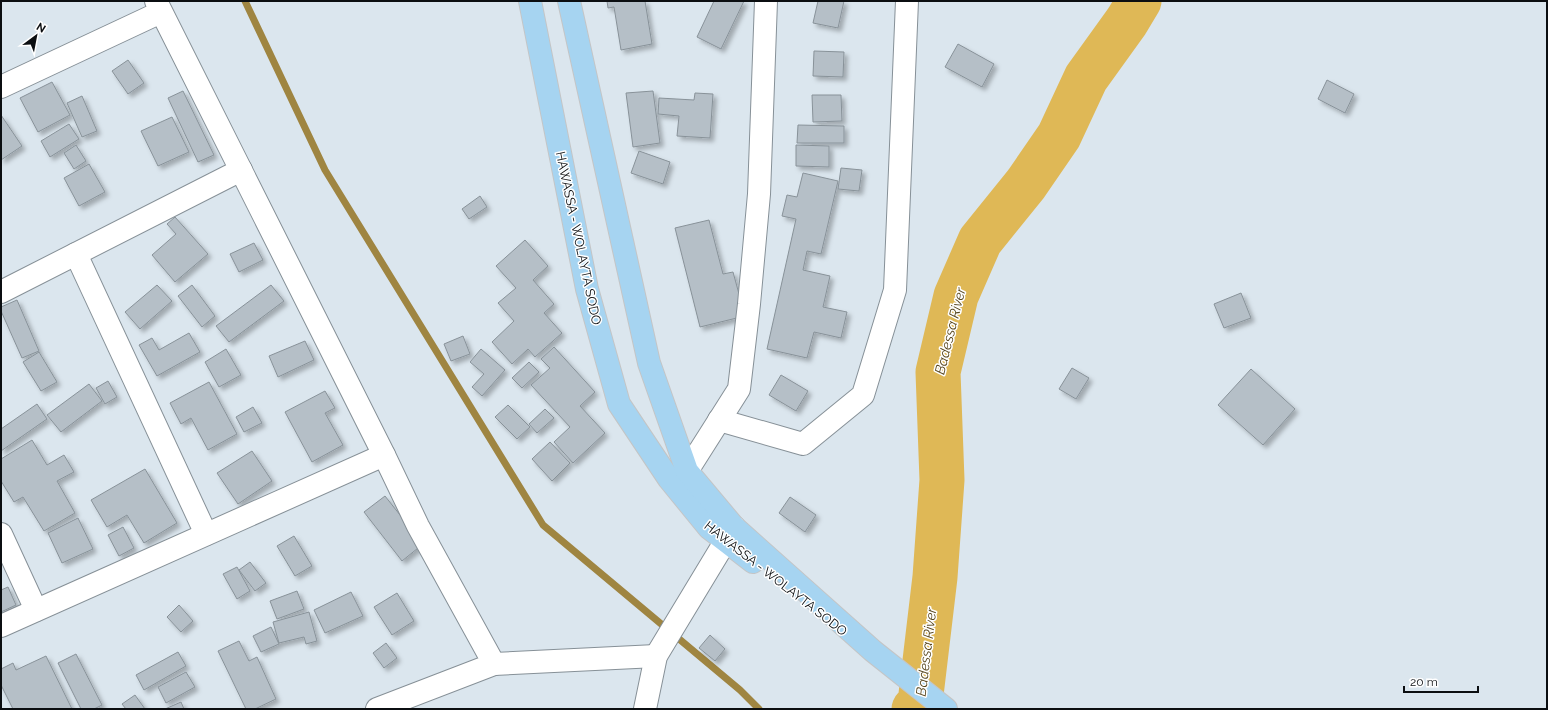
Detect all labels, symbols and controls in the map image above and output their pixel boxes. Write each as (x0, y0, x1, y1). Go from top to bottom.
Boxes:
north arrow (16, 16, 56, 56)
text: N (34, 20, 48, 36)
street label: HAWASSA - WOLAYTA SODO (553, 150, 604, 326)
water label: Badessa River (931, 285, 969, 376)
street label: HAWASSA - WOLAYTA SODO (701, 518, 850, 639)
water label: Badessa River (913, 606, 940, 697)
scale bar (1404, 668, 1478, 694)
text: 20 m (1410, 675, 1438, 689)

